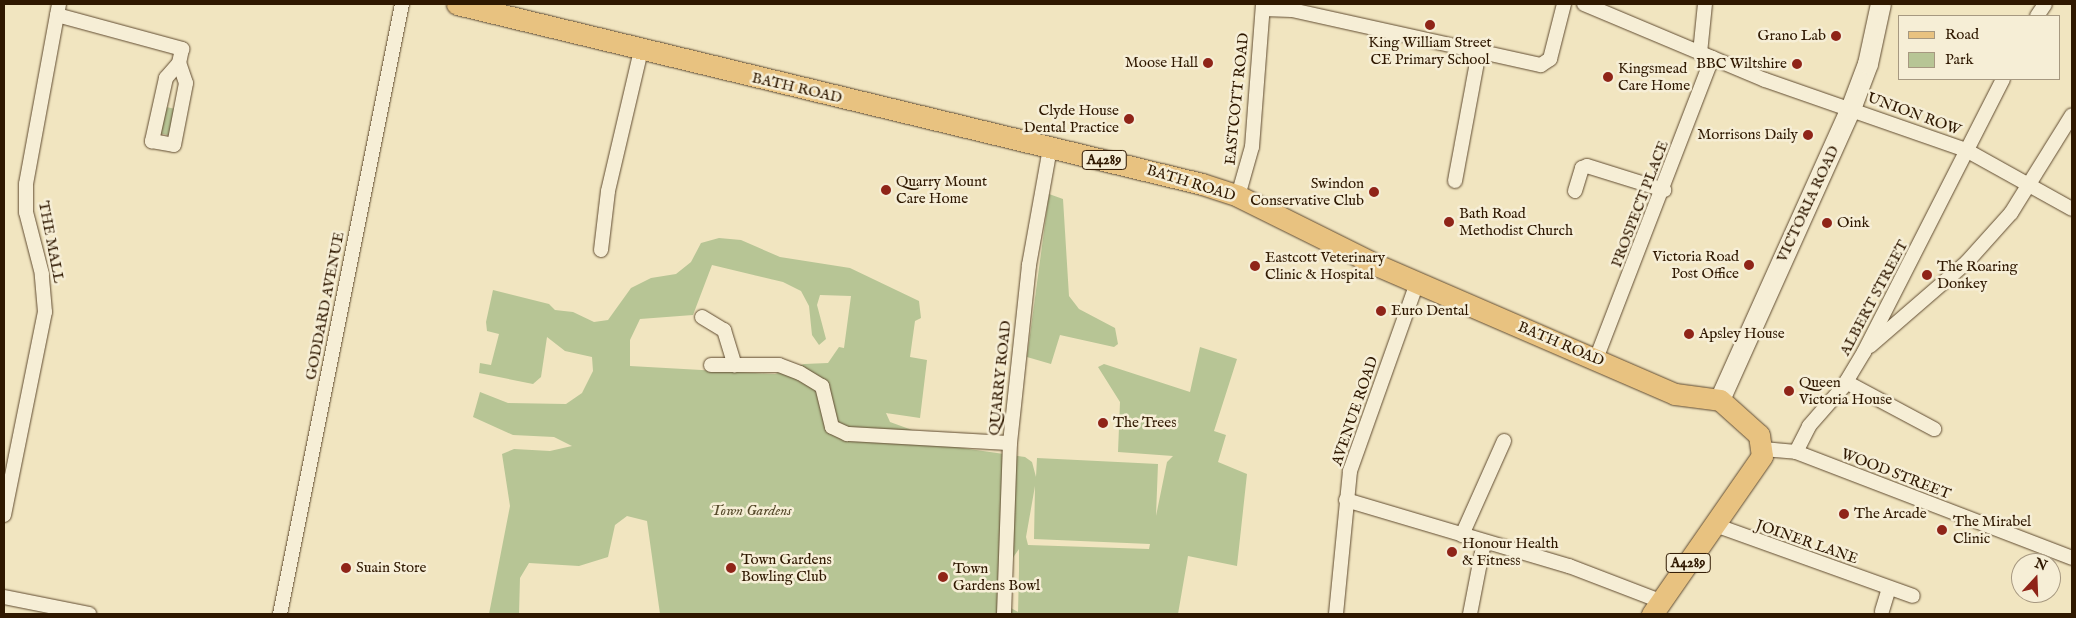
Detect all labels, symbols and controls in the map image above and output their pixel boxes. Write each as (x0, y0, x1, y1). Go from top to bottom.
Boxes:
legend (1898, 15, 2061, 80)
marker: King William Street CE Primary School (1424, 19, 1436, 31)
text: Road (1945, 25, 1979, 44)
place label: Grano Lab (1758, 27, 1826, 45)
marker: Grano Lab (1830, 30, 1842, 42)
street label: EASTCOTT ROAD (1221, 32, 1253, 166)
place label: King William Street CE Primary School (1368, 33, 1492, 68)
text: Park (1945, 50, 1974, 69)
place label: Moose Hall (1125, 54, 1198, 72)
place label: BBC Wiltshire (1696, 55, 1787, 73)
marker: Moose Hall (1202, 57, 1214, 69)
marker: BBC Wiltshire (1791, 58, 1803, 70)
place label: Kingsmead Care Home (1618, 59, 1690, 94)
street label: BATH ROAD (750, 69, 844, 107)
marker: Kingsmead Care Home (1602, 71, 1614, 83)
street label: UNION ROW (1865, 89, 1963, 139)
place label: Clyde House Dental Practice (1024, 101, 1119, 136)
marker: Clyde House Dental Practice (1123, 113, 1135, 125)
place label: Morrisons Daily (1697, 126, 1798, 144)
marker: Morrisons Daily (1802, 129, 1814, 141)
street label: PROSPECT PLACE (1608, 138, 1672, 270)
street label: VICTORIA ROAD (1773, 143, 1843, 265)
road number: A4289 (1082, 148, 1126, 172)
street label: BATH ROAD (1144, 161, 1238, 205)
place label: Quarry Mount Care Home (896, 172, 987, 207)
place label: Swindon Conservative Club (1250, 174, 1364, 209)
marker: Quarry Mount Care Home (880, 184, 892, 196)
marker: Swindon Conservative Club (1368, 186, 1380, 198)
street label: THE MALL (34, 200, 68, 284)
place label: Bath Road Methodist Church (1459, 204, 1573, 239)
place label: Oink (1837, 214, 1869, 232)
marker: Bath Road Methodist Church (1443, 216, 1455, 228)
marker: Oink (1821, 217, 1833, 229)
street label: GODDARD AVENUE (302, 230, 348, 382)
street label: ALBERT STREET (1836, 237, 1912, 359)
place label: Victoria Road Post Office (1652, 247, 1739, 282)
place label: Eastcott Veterinary Clinic & Hospital (1265, 248, 1385, 283)
place label: The Roaring Donkey (1937, 257, 2018, 292)
marker: Victoria Road Post Office (1743, 259, 1755, 271)
marker: Eastcott Veterinary Clinic & Hospital (1249, 260, 1261, 272)
marker: The Roaring Donkey (1921, 269, 1933, 281)
place label: Euro Dental (1391, 302, 1469, 320)
marker: Euro Dental (1375, 305, 1387, 317)
street label: BATH ROAD (1515, 318, 1607, 370)
street label: QUARRY ROAD (985, 320, 1015, 436)
place label: Apsley House (1699, 325, 1785, 343)
marker: Apsley House (1683, 328, 1695, 340)
street label: AVENUE ROAD (1328, 354, 1382, 468)
place label: Queen Victoria House (1799, 373, 1892, 408)
marker: Queen Victoria House (1783, 385, 1795, 397)
place label: The Trees (1113, 414, 1176, 432)
marker: The Trees (1097, 417, 1109, 429)
street label: WOOD STREET (1839, 445, 1953, 503)
park label: Town Gardens (710, 502, 792, 520)
place label: The Arcade (1854, 505, 1927, 523)
marker: The Arcade (1838, 508, 1850, 520)
place label: The Mirabel Clinic (1953, 512, 2031, 547)
street label: JOINER LANE (1754, 516, 1860, 568)
marker: The Mirabel Clinic (1935, 523, 1949, 537)
place label: Honour Health & Fitness (1462, 534, 1559, 569)
marker: Honour Health & Fitness (1446, 546, 1458, 558)
place label: Town Gardens Bowling Club (741, 550, 832, 585)
road number: A4289 (1666, 552, 1710, 574)
north arrow (2011, 553, 2061, 603)
text: N (2032, 554, 2050, 575)
place label: Suain Store (356, 559, 426, 577)
place label: Town Gardens Bowl (953, 559, 1040, 594)
marker: Suain Store (340, 562, 352, 574)
marker: Town Gardens Bowling Club (725, 562, 737, 574)
marker: Town Gardens Bowl (937, 571, 949, 583)

